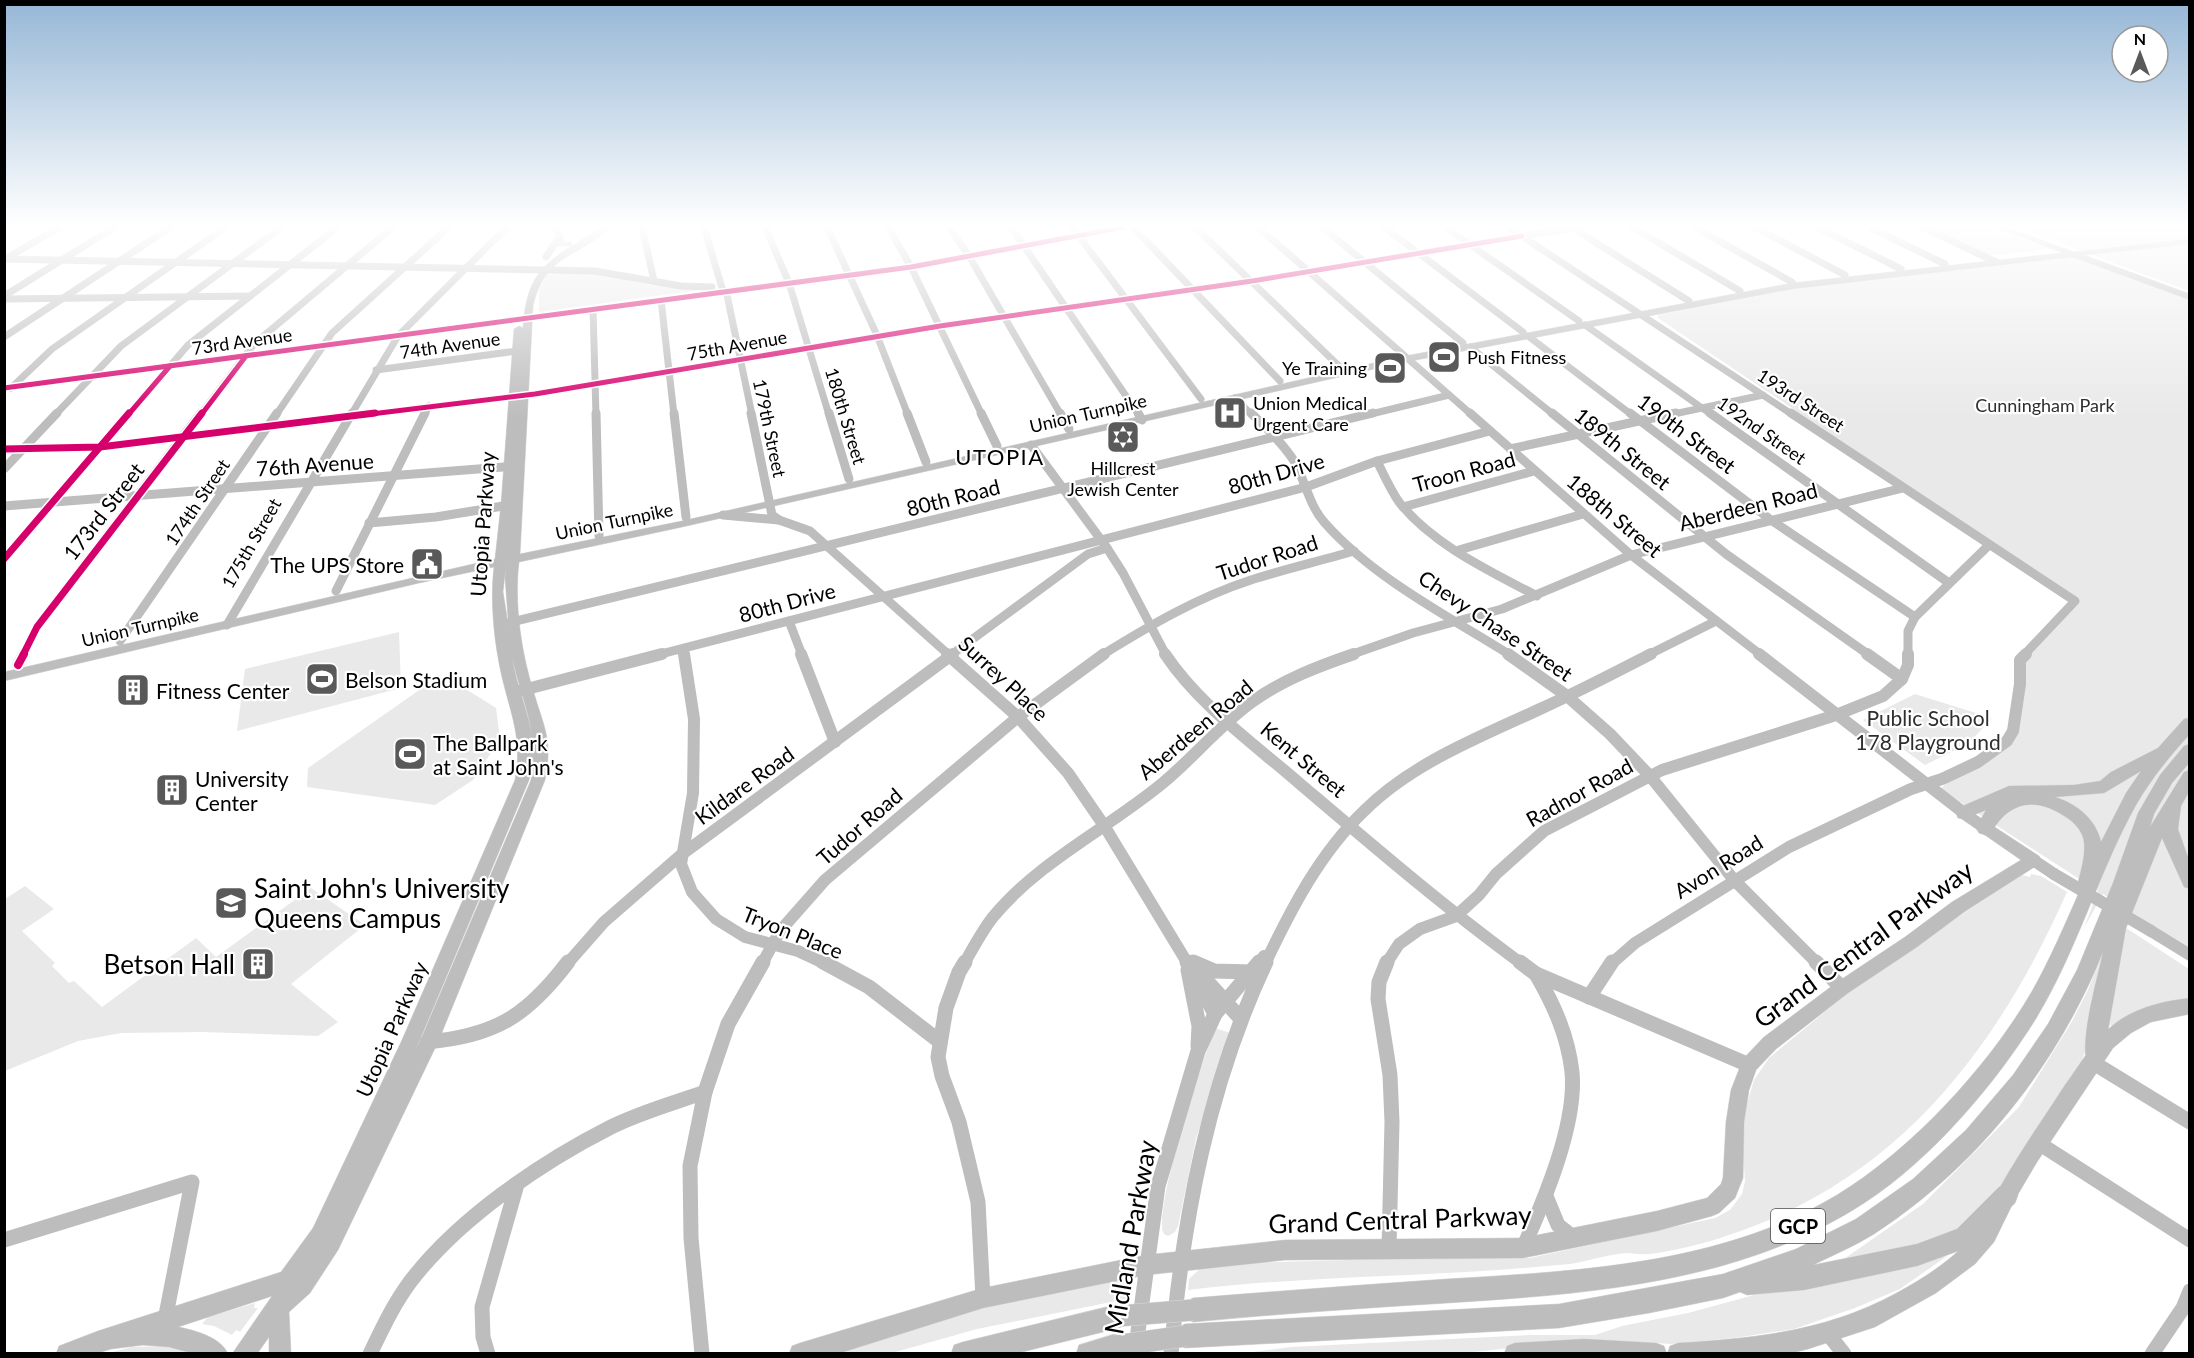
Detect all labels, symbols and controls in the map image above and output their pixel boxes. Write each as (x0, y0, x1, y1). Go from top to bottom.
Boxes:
north arrow (2110, 24, 2170, 84)
text: N (2134, 29, 2146, 48)
street label: 73rd Avenue (191, 323, 293, 359)
street label: 75th Avenue (685, 325, 789, 365)
street label: 74th Avenue (398, 327, 502, 363)
sports icon: Push Fitness (1426, 339, 1462, 375)
place label: Push Fitness (1467, 346, 1566, 368)
sports icon: Ye Training (1372, 350, 1408, 386)
place label: Ye Training (1282, 357, 1367, 379)
street label: 193rd Street (1753, 364, 1849, 437)
street label: 180th Street (821, 365, 871, 467)
street label: 179th Street (749, 377, 791, 480)
street label: 190th Street (1633, 388, 1741, 478)
street label: Union Turnpike (1027, 389, 1149, 437)
street label: 192nd Street (1713, 391, 1811, 469)
place label: Union Medical Urgent Care (1253, 392, 1367, 435)
park label: Cunningham Park (1975, 394, 2116, 416)
hospital icon: Union Medical Urgent Care (1212, 395, 1248, 431)
street label: 189th Street (1570, 402, 1676, 495)
synagogue icon: Hillcrest Jewish Center (1105, 419, 1141, 455)
district label: UTOPIA (955, 443, 1045, 470)
street label: Troon Road (1410, 445, 1518, 497)
street label: 76th Avenue (255, 447, 375, 481)
street label: 80th Drive (1225, 447, 1327, 499)
street label: Utopia Parkway (464, 450, 500, 598)
street label: 174th Street (160, 454, 234, 550)
street label: 173rd Street (57, 457, 149, 564)
place label: Hillcrest Jewish Center (1067, 457, 1179, 500)
street label: 188th Street (1562, 468, 1668, 562)
street label: 80th Road (904, 473, 1002, 521)
street label: Aberdeen Road (1676, 477, 1820, 535)
street label: 175th Street (217, 494, 286, 592)
street label: Union Turnpike (553, 498, 675, 544)
street label: Tudor Road (1213, 529, 1321, 585)
public building icon: The UPS Store (409, 546, 445, 582)
place label: The UPS Store (270, 552, 404, 577)
street label: Chevy Chase Street (1414, 564, 1578, 686)
street label: 80th Drive (736, 577, 838, 627)
street label: Union Turnpike (79, 603, 201, 651)
street label: Surrey Place (954, 630, 1054, 726)
sports icon: Belson Stadium (304, 661, 340, 697)
place label: Belson Stadium (345, 667, 487, 692)
building icon: Fitness Center (115, 672, 151, 708)
street label: Aberdeen Road (1133, 674, 1257, 784)
place label: Fitness Center (156, 678, 290, 703)
park label: Public School 178 Playground (1855, 705, 2001, 754)
street label: Kent Street (1256, 716, 1352, 802)
place label: The Ballpark at Saint John's (433, 730, 564, 779)
sports icon: The Ballpark at Saint John's (392, 736, 428, 772)
street label: Kildare Road (690, 741, 798, 829)
street label: Radnor Road (1521, 752, 1637, 832)
place label: University Center (195, 766, 289, 815)
building icon: University Center (154, 772, 190, 808)
street label: Tudor Road (811, 782, 907, 870)
street label: Avon Road (1669, 829, 1767, 903)
street label: Grand Central Parkway (1747, 853, 1979, 1034)
place label: Saint John's University Queens Campus (254, 872, 510, 934)
school or university icon: Saint John's University Queens Campus (213, 885, 249, 921)
street label: Tryon Place (739, 901, 847, 963)
building icon: Betson Hall (240, 946, 276, 982)
place label: Betson Hall (104, 948, 235, 980)
street label: Utopia Parkway (350, 957, 432, 1101)
street label: Midland Parkway (1097, 1137, 1163, 1337)
street label: Grand Central Parkway (1268, 1198, 1533, 1240)
road number: GCP (1771, 1209, 1825, 1243)

